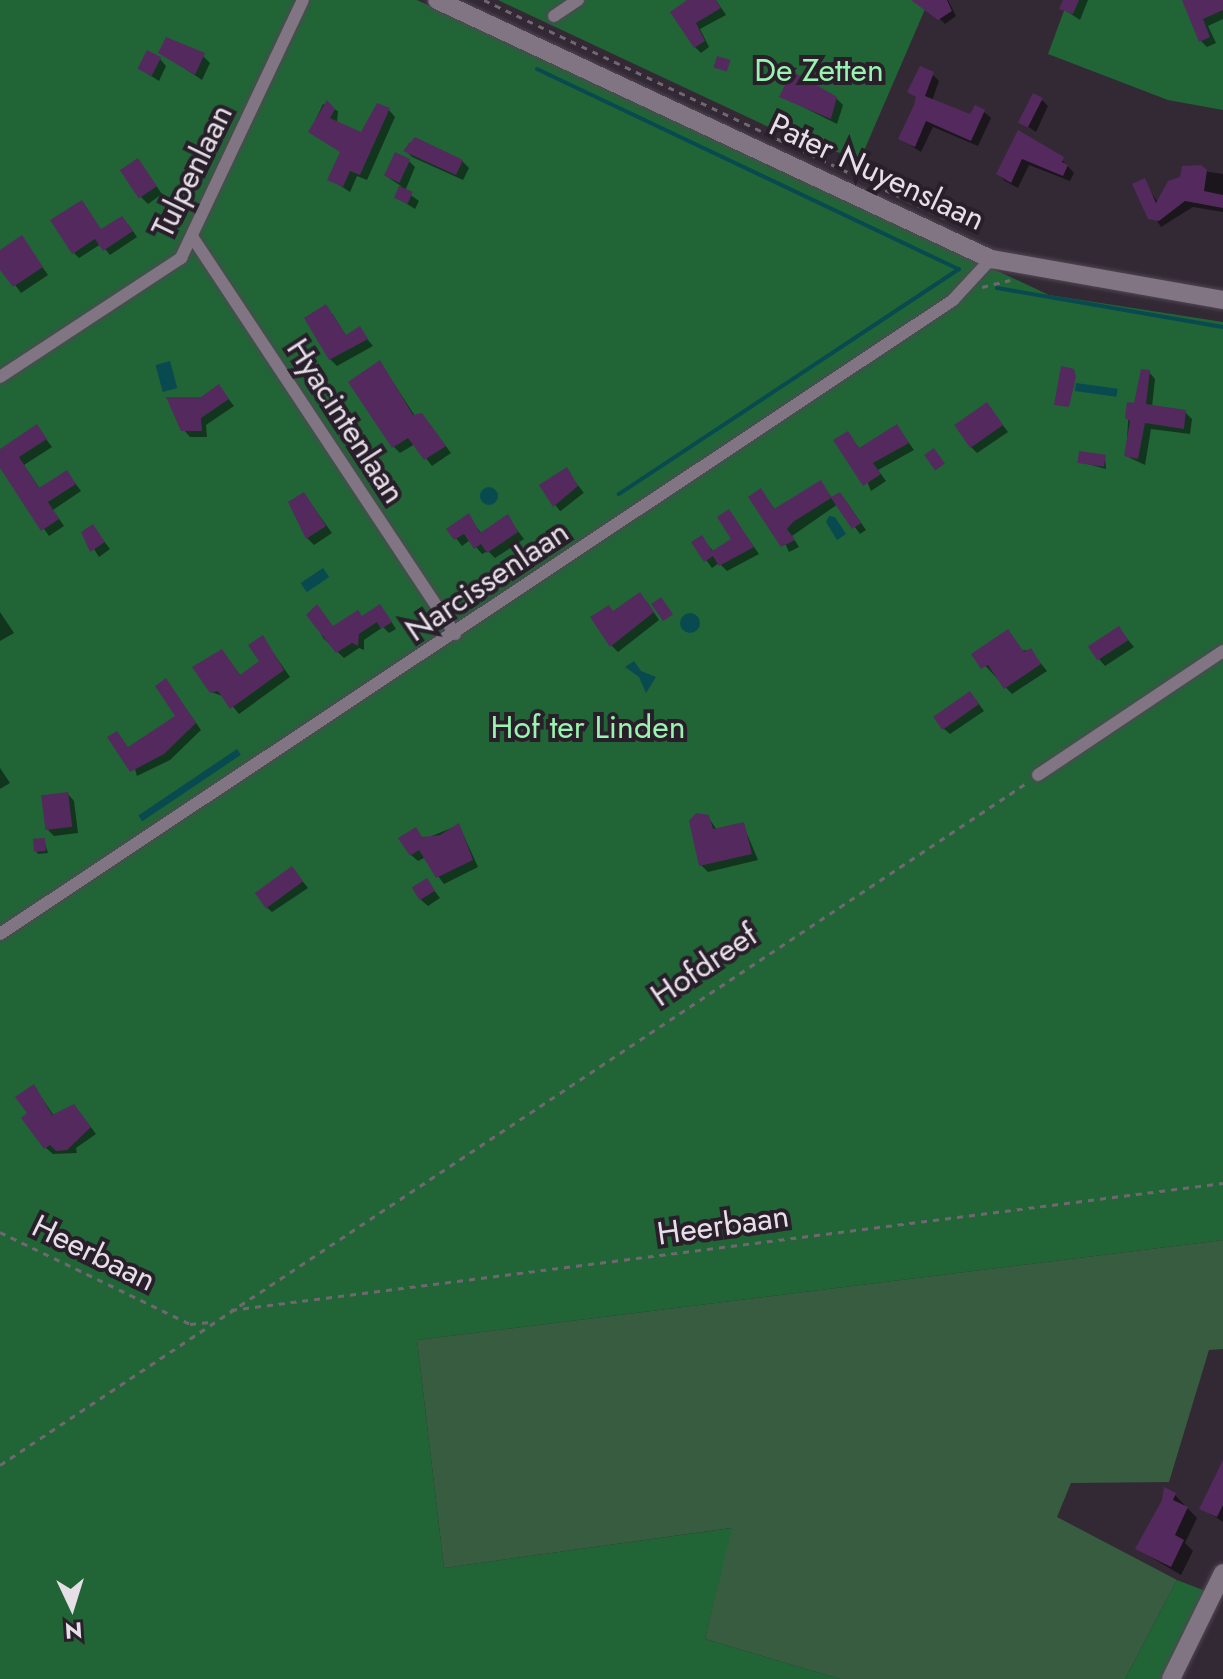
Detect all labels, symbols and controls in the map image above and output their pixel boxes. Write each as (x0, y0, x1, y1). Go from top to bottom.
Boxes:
park label: De Zetten (754, 51, 884, 89)
street label: Tulpenlaan (143, 98, 241, 244)
street label: Pater Nuyenslaan (763, 105, 991, 239)
street label: Hyacintenlaan (279, 331, 413, 511)
street label: Narcissenlaan (398, 512, 576, 650)
park label: Hof ter Linden (491, 708, 685, 746)
street label: Hofdreef (643, 915, 765, 1015)
street label: Heerbaan (655, 1197, 791, 1253)
street label: Heerbaan (26, 1207, 162, 1299)
north arrow (32, 1567, 112, 1647)
text: N (64, 1614, 84, 1648)

